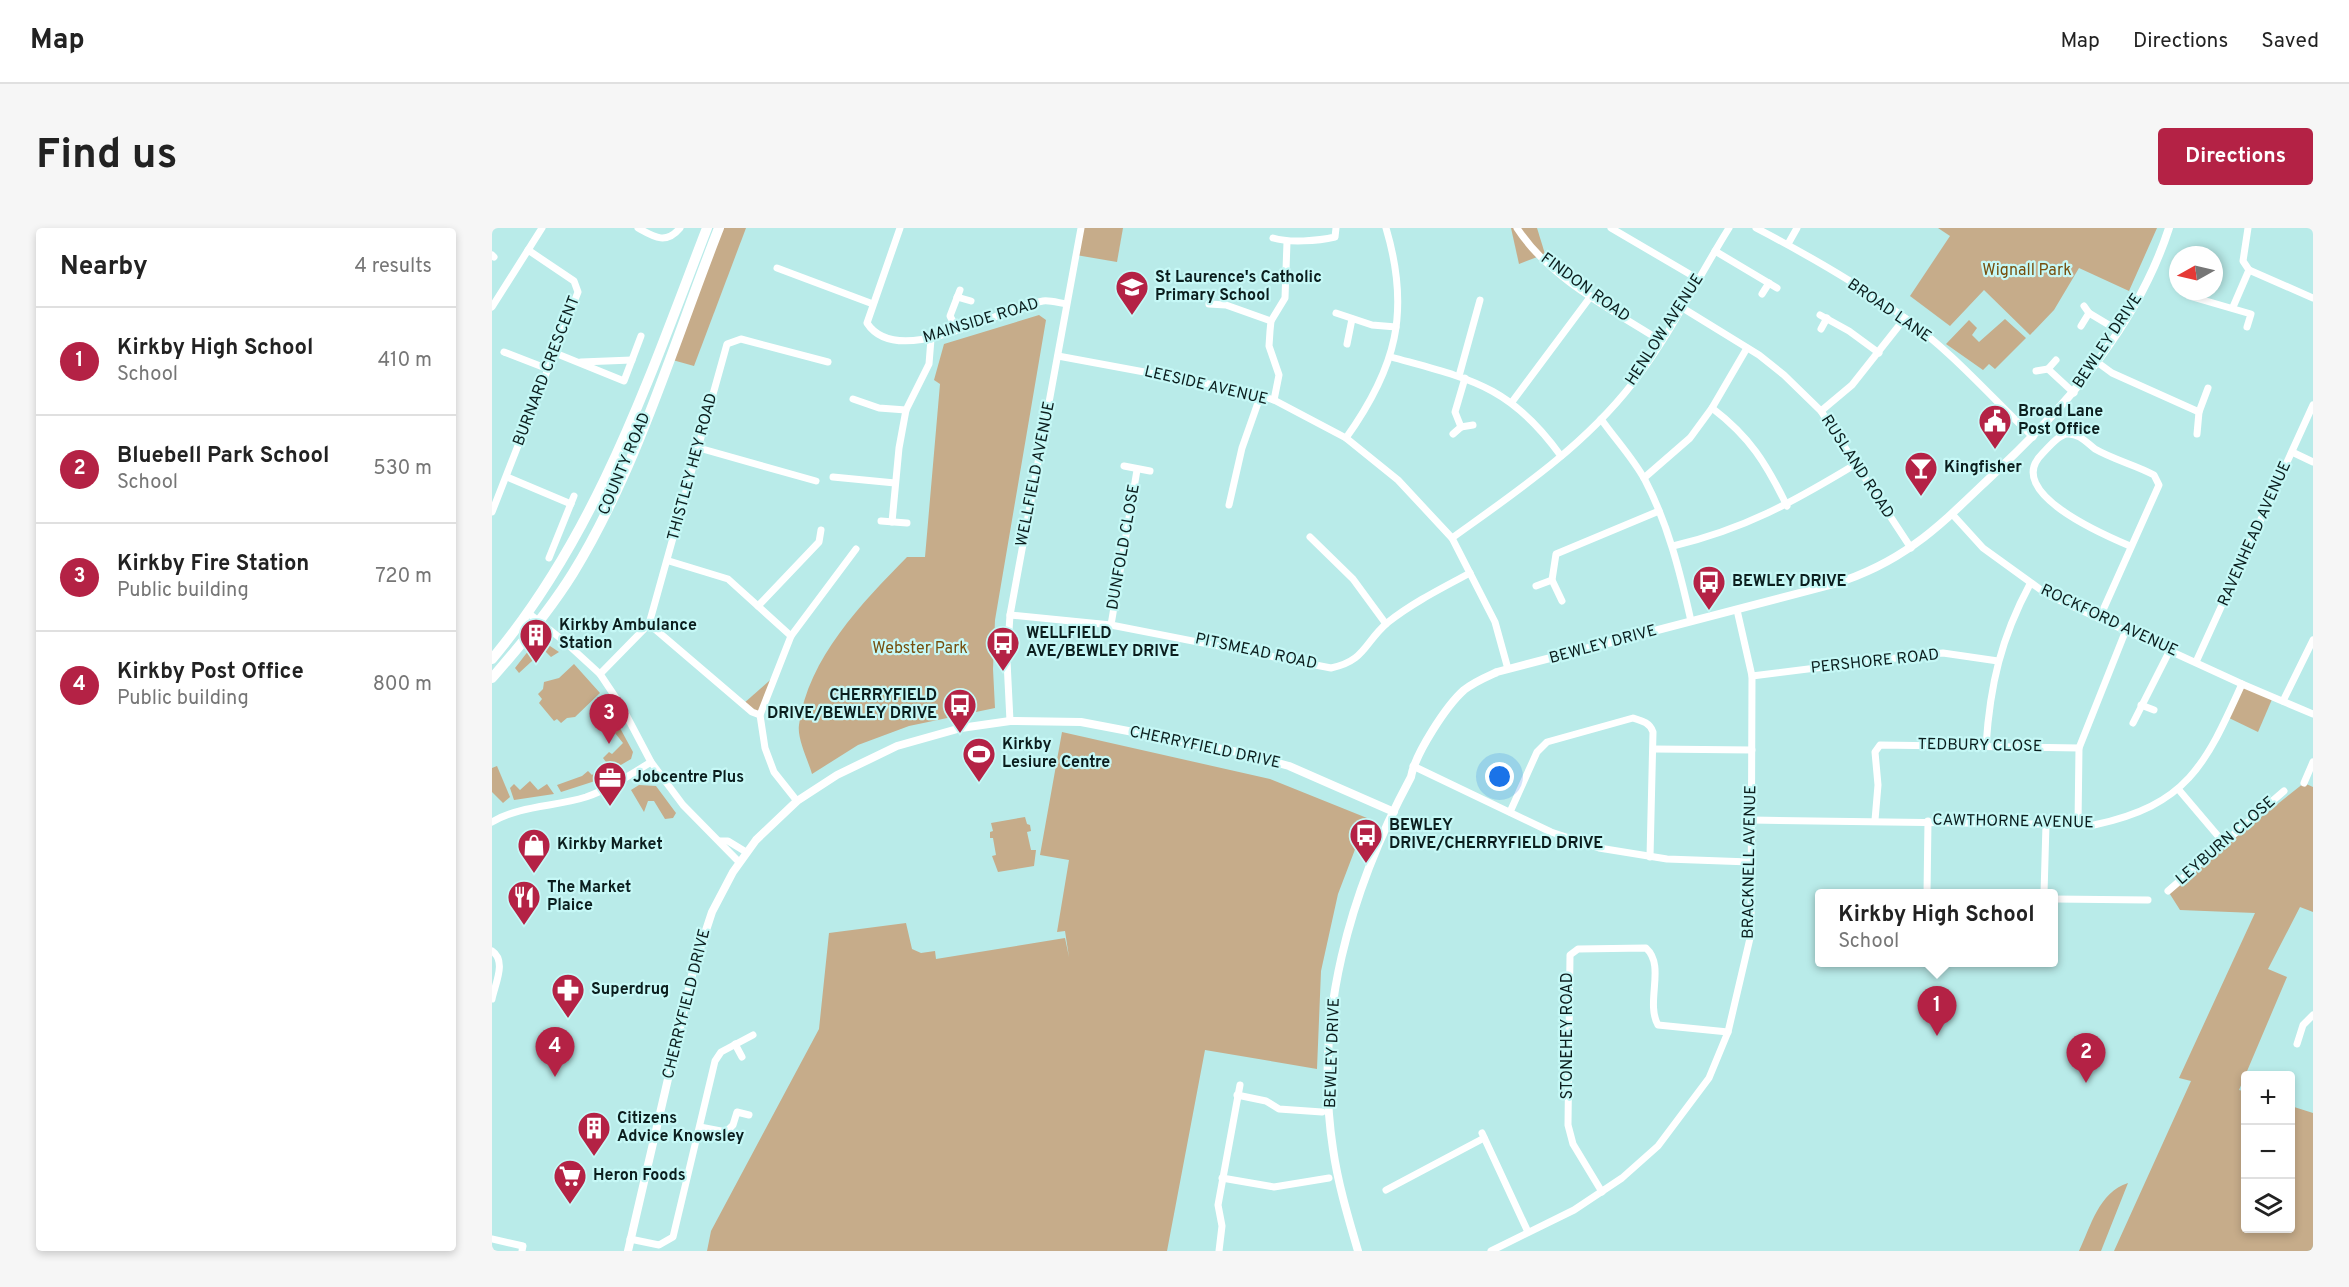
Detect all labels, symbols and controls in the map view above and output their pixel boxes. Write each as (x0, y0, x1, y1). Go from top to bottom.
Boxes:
text: Map (30, 23, 85, 59)
text: Map (2060, 28, 2100, 55)
text: Directions (2133, 28, 2228, 55)
text: Saved (2261, 28, 2319, 55)
button: Directions (2158, 128, 2313, 185)
text: Find us (36, 130, 177, 183)
north arrow (2169, 246, 2223, 300)
street label: FINDON ROAD (1536, 249, 1634, 327)
text: Nearby (60, 251, 148, 284)
text: 4 results (355, 254, 432, 280)
park label: Wignall Park (1982, 261, 2072, 281)
place label: St Laurence's Catholic Primary School (1155, 268, 1322, 306)
school or university icon: St Laurence's Catholic Primary School (1114, 269, 1150, 316)
street label: HENLOW AVENUE (1621, 270, 1709, 390)
street label: BROAD LANE (1843, 275, 1935, 347)
street label: BEWLEY DRIVE (2069, 290, 2147, 392)
street label: BURNARD CRESCENT (509, 293, 585, 449)
street label: MAINSIDE ROAD (921, 294, 1041, 348)
text: Kirkby High School (117, 335, 313, 362)
text: 1 (76, 348, 84, 374)
text: 410 m (378, 348, 432, 374)
text: School (117, 362, 178, 388)
street label: LEESIDE AVENUE (1142, 362, 1270, 410)
street label: THISTLEY HEY ROAD (664, 391, 722, 543)
street label: WELLFIELD AVENUE (1012, 400, 1060, 548)
place label: Broad Lane Post Office (2018, 402, 2103, 440)
public building icon: Broad Lane Post Office (1977, 403, 2013, 450)
street label: COUNTY ROAD (594, 410, 656, 518)
street label: RUSLAND ROAD (1816, 411, 1898, 523)
text: Bluebell Park School (117, 443, 329, 470)
bar icon: Kingfisher (1903, 450, 1939, 497)
text: 2 (73, 456, 86, 482)
text: 530 m (373, 456, 432, 482)
place label: Kingfisher (1944, 458, 2022, 478)
street label: RAVENHEAD AVENUE (2214, 458, 2296, 610)
text: School (117, 470, 178, 496)
street label: DUNFOLD CLOSE (1103, 483, 1145, 611)
text: Kirkby Fire Station (117, 551, 309, 578)
text: 3 (74, 564, 86, 590)
text: 720 m (375, 564, 432, 590)
bus stop icon: BEWLEY DRIVE (1691, 564, 1727, 611)
place label: BEWLEY DRIVE (1732, 572, 1847, 592)
text: Public building (117, 578, 249, 604)
street label: ROCKFORD AVENUE (2037, 580, 2181, 662)
place label: Kirkby Ambulance Station (559, 616, 697, 654)
building icon: Kirkby Ambulance Station (518, 617, 554, 664)
street label: BEWLEY DRIVE (1547, 621, 1659, 669)
place label: WELLFIELD AVE/BEWLEY DRIVE (1026, 624, 1179, 662)
bus stop icon: WELLFIELD AVE/BEWLEY DRIVE (985, 625, 1021, 672)
street label: PITSMEAD ROAD (1193, 629, 1319, 675)
park label: Webster Park (872, 639, 968, 659)
street label: PERSHORE ROAD (1810, 645, 1940, 679)
text: Kirkby Post Office (117, 659, 304, 686)
text: 4 (73, 672, 86, 698)
text: 800 m (373, 672, 432, 698)
text: Public building (117, 686, 249, 712)
place label: CHERRYFIELD DRIVE/BEWLEY DRIVE (767, 686, 937, 724)
bus stop icon: CHERRYFIELD DRIVE/BEWLEY DRIVE (942, 687, 978, 734)
pin: 3 (590, 694, 628, 744)
street label: CHERRYFIELD DRIVE (1128, 722, 1282, 774)
place label: Kirkby Lesiure Centre (1002, 735, 1110, 773)
street label: TEDBURY CLOSE (1917, 735, 2043, 757)
sports icon: Kirkby Lesiure Centre (961, 736, 997, 783)
office icon: Jobcentre Plus (592, 760, 628, 807)
your location (1485, 762, 1514, 791)
place label: Jobcentre Plus (633, 768, 744, 788)
street label: BRACKNELL AVENUE (1739, 785, 1761, 939)
street label: LEYBURN CLOSE (2172, 792, 2280, 890)
street label: CAWTHORNE AVENUE (1932, 811, 2094, 833)
place label: BEWLEY DRIVE/CHERRYFIELD DRIVE (1389, 816, 1603, 854)
bus stop icon: BEWLEY DRIVE/CHERRYFIELD DRIVE (1348, 817, 1384, 864)
shop icon: Kirkby Market (516, 827, 552, 874)
place label: Kirkby Market (557, 835, 663, 855)
place label: The Market Plaice (547, 878, 631, 916)
restaurant icon: The Market Plaice (506, 879, 542, 926)
popup (1815, 889, 2058, 967)
text: Kirkby High School (1838, 902, 2035, 929)
street label: CHERRYFIELD DRIVE (659, 927, 715, 1081)
text: School (1838, 929, 1899, 955)
pharmacy icon: Superdrug (550, 972, 586, 1019)
street label: STONEHEY ROAD (1558, 972, 1578, 1100)
place label: Superdrug (591, 980, 669, 1000)
pin: 1 (1918, 986, 1956, 1036)
street label: BEWLEY DRIVE (1321, 997, 1345, 1109)
pin: 4 (536, 1028, 574, 1077)
pin: 2 (2066, 1034, 2106, 1083)
map controls (2241, 1071, 2295, 1233)
button: + (2241, 1071, 2295, 1125)
place label: Citizens Advice Knowsley (617, 1109, 744, 1147)
building icon: Citizens Advice Knowsley (576, 1110, 612, 1157)
button: − (2241, 1125, 2295, 1179)
supermarket icon: Heron Foods (552, 1158, 588, 1205)
place label: Heron Foods (593, 1166, 686, 1186)
button: layers (2241, 1179, 2295, 1233)

